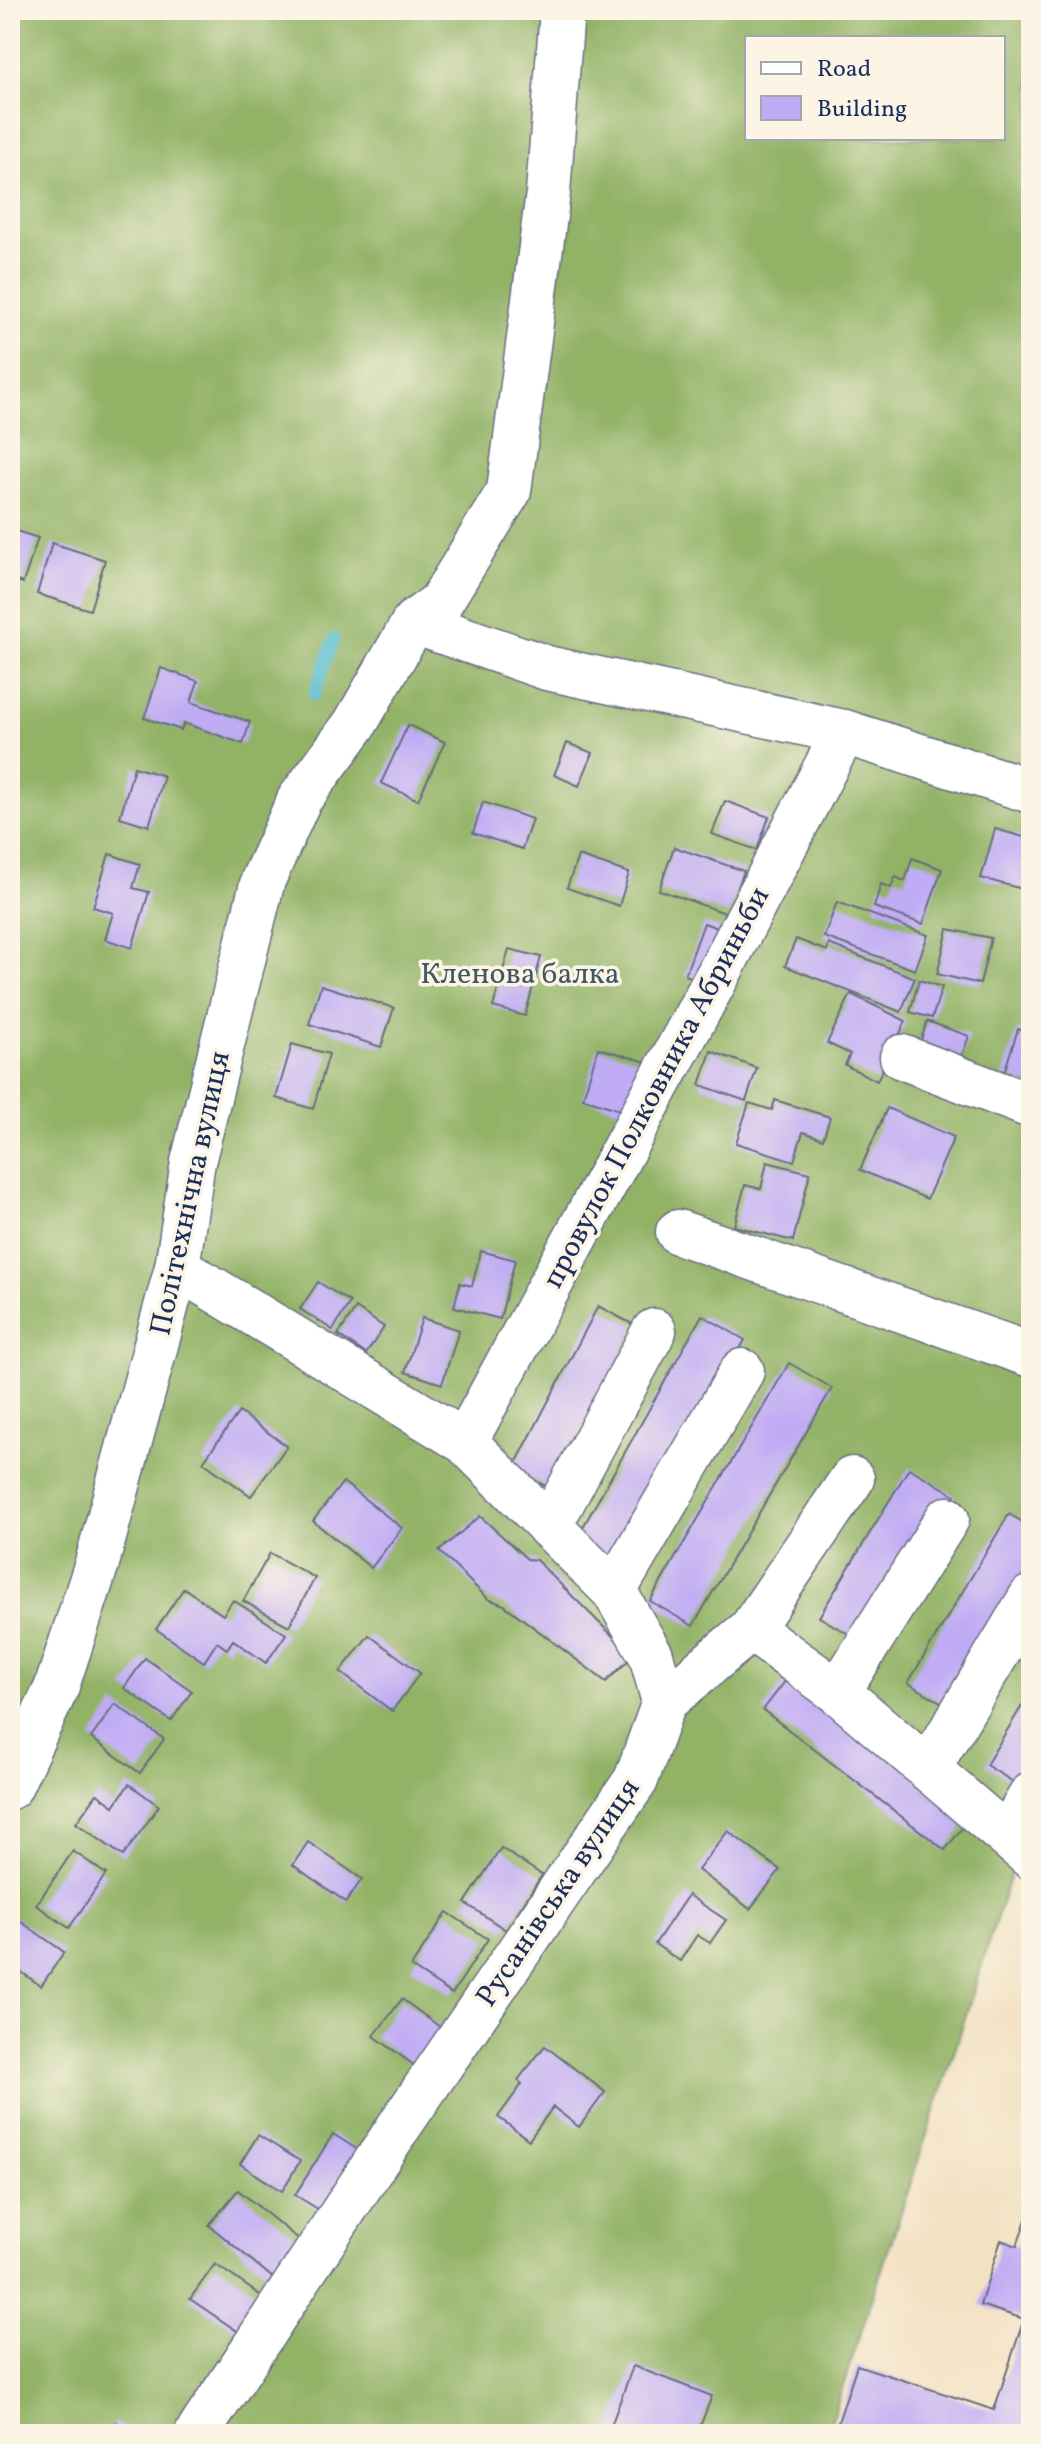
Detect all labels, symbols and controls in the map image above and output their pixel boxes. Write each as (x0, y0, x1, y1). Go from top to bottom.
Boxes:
legend (745, 36, 1005, 140)
text: Road (817, 53, 871, 87)
text: Building (817, 93, 907, 127)
street label: провулок Полковника Абриньби (533, 880, 781, 1296)
park label: Кленова балка (420, 954, 620, 996)
street label: Політехнічна вулиця (140, 1047, 242, 1340)
street label: Русанівська вулиця (466, 1771, 651, 2016)

